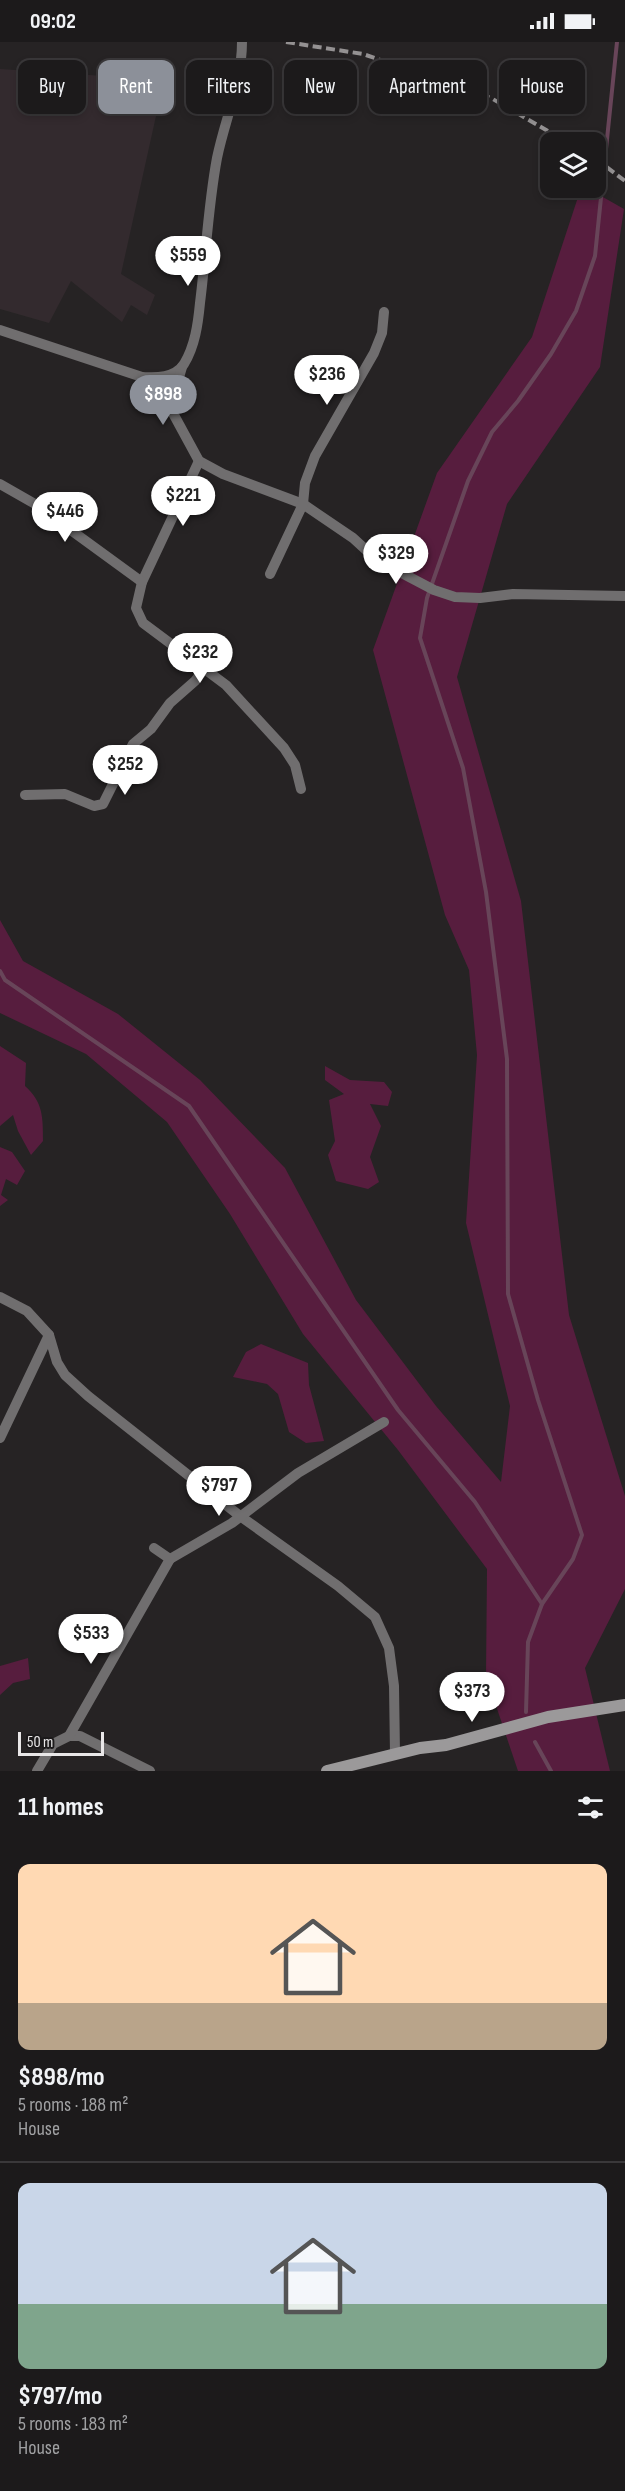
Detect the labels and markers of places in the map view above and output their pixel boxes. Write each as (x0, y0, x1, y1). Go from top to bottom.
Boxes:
pin: $559 (152, 236, 224, 287)
pin: $236 (291, 355, 363, 406)
pin: $898 (127, 375, 199, 426)
pin: $221 (147, 476, 219, 527)
pin: $446 (29, 492, 101, 543)
pin: $329 (360, 534, 432, 585)
pin: $232 (164, 633, 236, 684)
pin: $252 (89, 745, 161, 796)
pin: $797 (183, 1466, 255, 1517)
pin: $533 (55, 1614, 127, 1665)
pin: $373 (436, 1672, 508, 1723)

